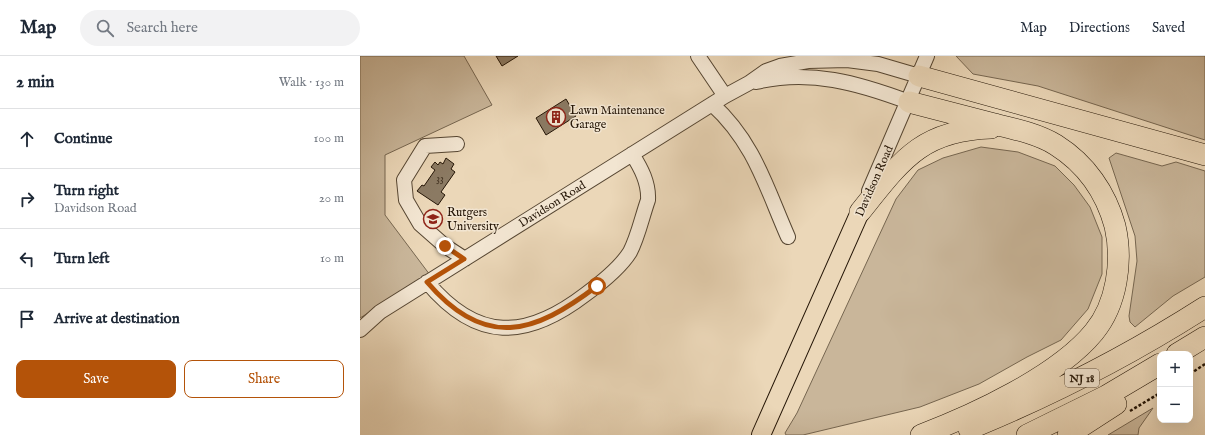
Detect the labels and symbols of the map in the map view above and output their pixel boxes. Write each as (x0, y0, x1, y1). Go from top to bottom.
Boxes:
place label: Lawn Maintenance Garage (570, 103, 665, 132)
building icon: Lawn Maintenance Garage (545, 106, 567, 128)
street label: Davidson Road (852, 143, 897, 219)
house number: 33 (436, 173, 444, 186)
street label: Davidson Road (516, 178, 589, 231)
place label: Rutgers University (447, 205, 499, 234)
school or university icon: Rutgers University (422, 208, 444, 230)
route end (436, 237, 454, 255)
route start (588, 277, 606, 295)
road number: NJ 18 (1065, 369, 1099, 387)

